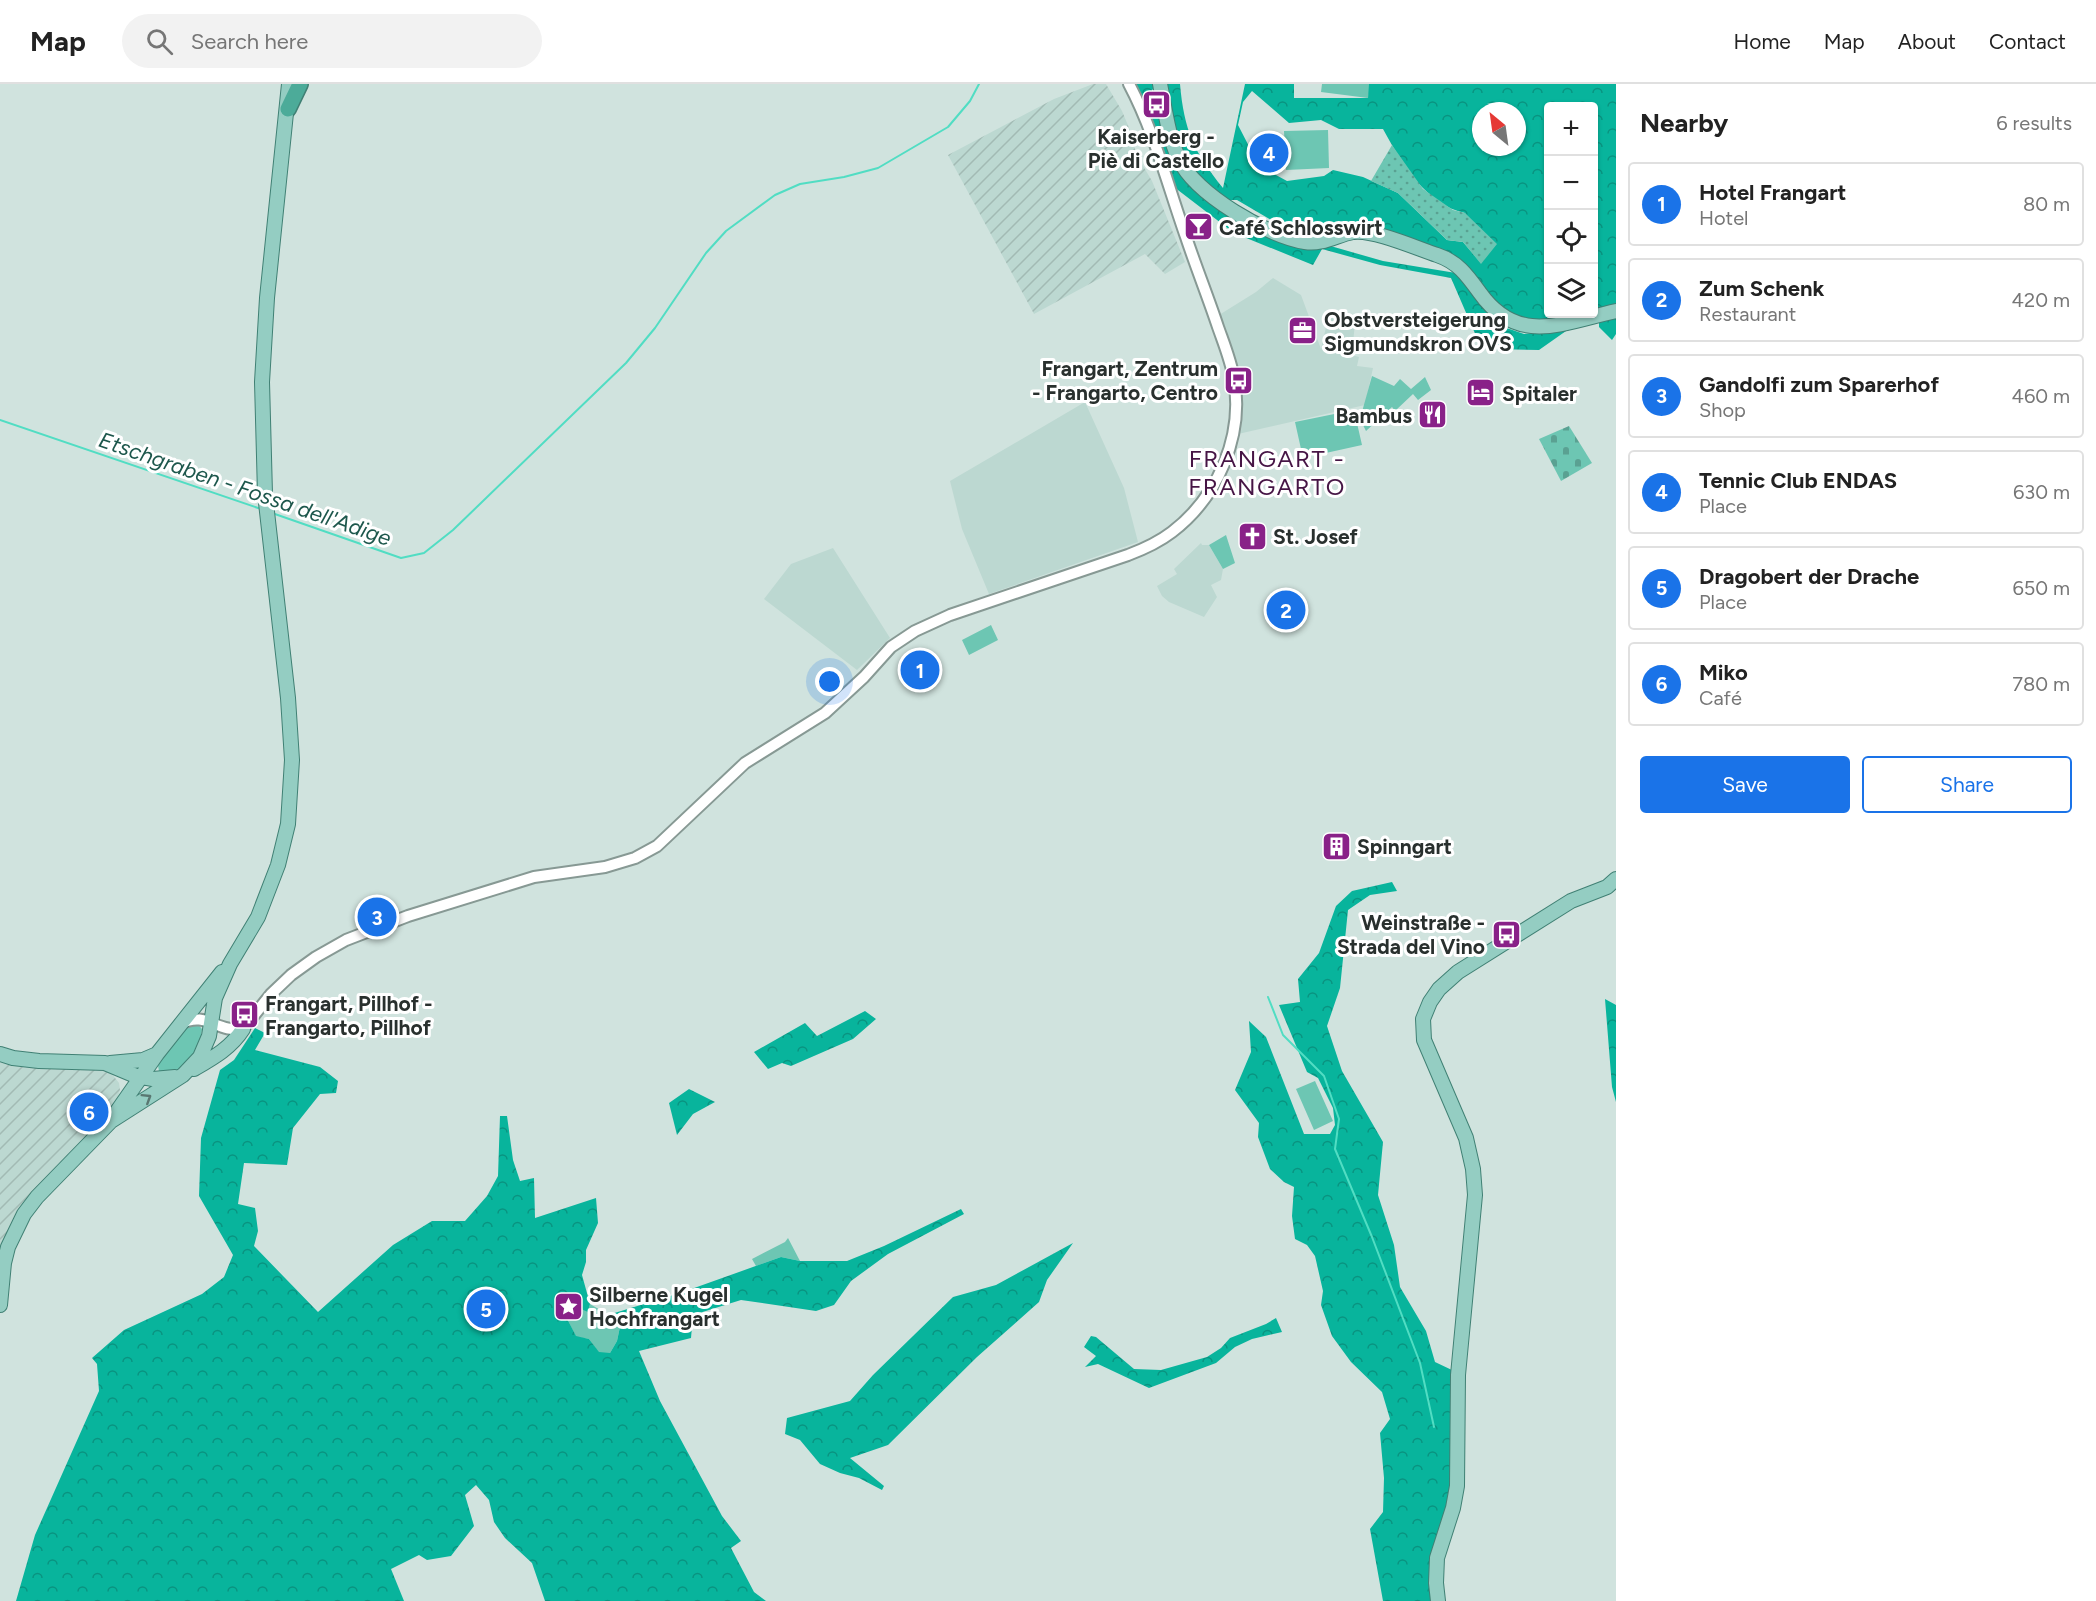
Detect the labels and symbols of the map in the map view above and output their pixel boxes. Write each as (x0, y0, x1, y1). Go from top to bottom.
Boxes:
bus stop icon: Kaiserberg - Piè di Castello (1140, 89, 1172, 121)
north arrow (1472, 102, 1526, 156)
place label: Kaiserberg - Piè di Castello (1088, 124, 1224, 173)
pin: 4 (1250, 130, 1288, 176)
bar icon: Café Schlosswirt (1182, 211, 1214, 243)
place label: Café Schlosswirt (1219, 215, 1383, 240)
place label: Obstversteigerung Sigmundskron OVS (1324, 307, 1512, 356)
office icon: Obstversteigerung Sigmundskron OVS (1287, 315, 1319, 347)
place label: Frangart, Zentrum - Frangarto, Centro (1032, 356, 1218, 405)
bus stop icon: Frangart, Zentrum - Frangarto, Centro (1223, 364, 1255, 396)
hotel icon: Spitaler (1465, 377, 1497, 409)
place label: Spitaler (1502, 381, 1577, 406)
restaurant icon: Bambus (1417, 399, 1449, 431)
place label: Bambus (1335, 403, 1412, 428)
water label: Etschgraben - Fossa dell'Adige (95, 426, 395, 552)
district label: FRANGART - FRANGARTO (1188, 444, 1346, 501)
church icon: St. Josef (1236, 520, 1268, 552)
place label: St. Josef (1273, 524, 1359, 549)
pin: 2 (1266, 588, 1306, 632)
pin: 1 (900, 648, 940, 692)
your location (815, 667, 844, 696)
building icon: Spinngart (1320, 830, 1352, 862)
place label: Spinngart (1357, 834, 1452, 859)
pin: 3 (358, 894, 397, 940)
place label: Weinstraße - Strada del Vino (1337, 910, 1485, 959)
bus stop icon: Weinstraße - Strada del Vino (1490, 918, 1522, 950)
place label: Frangart, Pillhof - Frangarto, Pillhof (265, 991, 433, 1040)
bus stop icon: Frangart, Pillhof - Frangarto, Pillhof (228, 999, 260, 1031)
pin: 6 (70, 1090, 109, 1134)
one-way arrow (140, 1094, 151, 1105)
place label: Silberne Kugel Hochfrangart (589, 1282, 728, 1331)
pin: 5 (466, 1286, 506, 1332)
place icon: Silberne Kugel Hochfrangart (552, 1290, 584, 1322)

